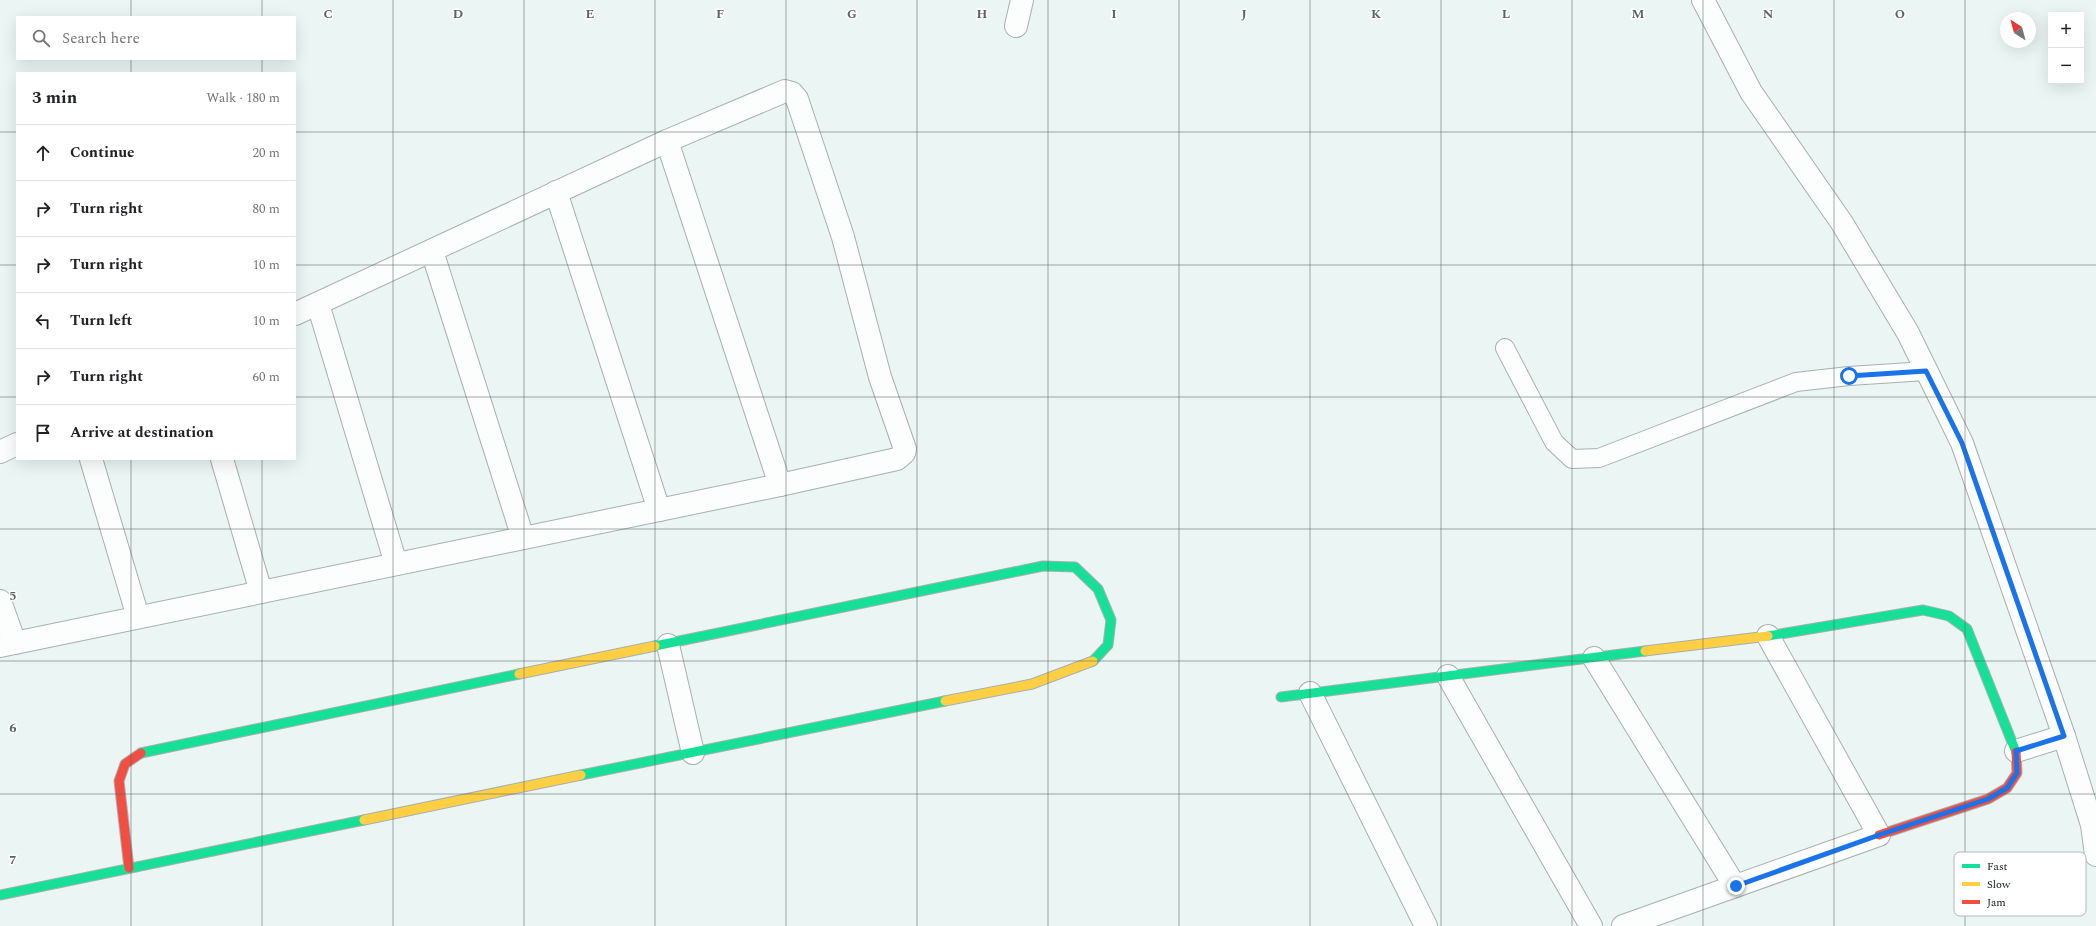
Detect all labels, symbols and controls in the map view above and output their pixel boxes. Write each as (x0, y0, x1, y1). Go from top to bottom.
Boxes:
text: C (323, 4, 333, 24)
text: D (453, 4, 463, 24)
text: E (586, 4, 595, 24)
text: F (716, 4, 724, 24)
text: G (847, 4, 857, 24)
text: H (977, 4, 988, 24)
text: I (1111, 4, 1117, 24)
text: J (1241, 4, 1247, 24)
text: K (1371, 4, 1381, 24)
text: L (1502, 4, 1510, 24)
text: M (1632, 4, 1645, 24)
text: N (1763, 4, 1774, 24)
text: O (1895, 4, 1905, 24)
north arrow (2000, 12, 2036, 48)
map controls (2048, 12, 2084, 84)
button: + (2048, 12, 2084, 48)
search box (16, 16, 296, 60)
icon: search (30, 27, 52, 49)
text: Search here (62, 27, 140, 50)
button: − (2048, 48, 2084, 84)
text: 3 min (32, 85, 77, 111)
text: Walk · 180 m (206, 88, 280, 108)
text: Continue (70, 141, 135, 164)
icon: ahead (32, 142, 54, 164)
text: 20 m (253, 143, 280, 163)
text: Turn right (70, 197, 143, 220)
icon: right (32, 198, 54, 220)
text: 80 m (253, 199, 280, 219)
text: Turn right (70, 253, 143, 276)
icon: right (32, 254, 54, 276)
text: 10 m (253, 255, 280, 275)
text: Turn left (70, 309, 132, 332)
icon: left (32, 310, 54, 332)
text: 10 m (253, 311, 280, 331)
text: Turn right (70, 365, 143, 388)
icon: right (32, 366, 54, 388)
text: 60 m (253, 367, 280, 387)
route start (1840, 367, 1858, 385)
text: Arrive at destination (70, 421, 214, 444)
icon: arrive (32, 422, 54, 444)
text: 5 (9, 586, 17, 606)
text: 6 (9, 718, 17, 738)
text: 7 (9, 850, 17, 870)
legend (1954, 852, 2086, 916)
text: Fast (1987, 858, 2008, 875)
text: Slow (1987, 876, 2011, 893)
route end (1727, 877, 1745, 895)
text: Jam (1987, 894, 2006, 911)

